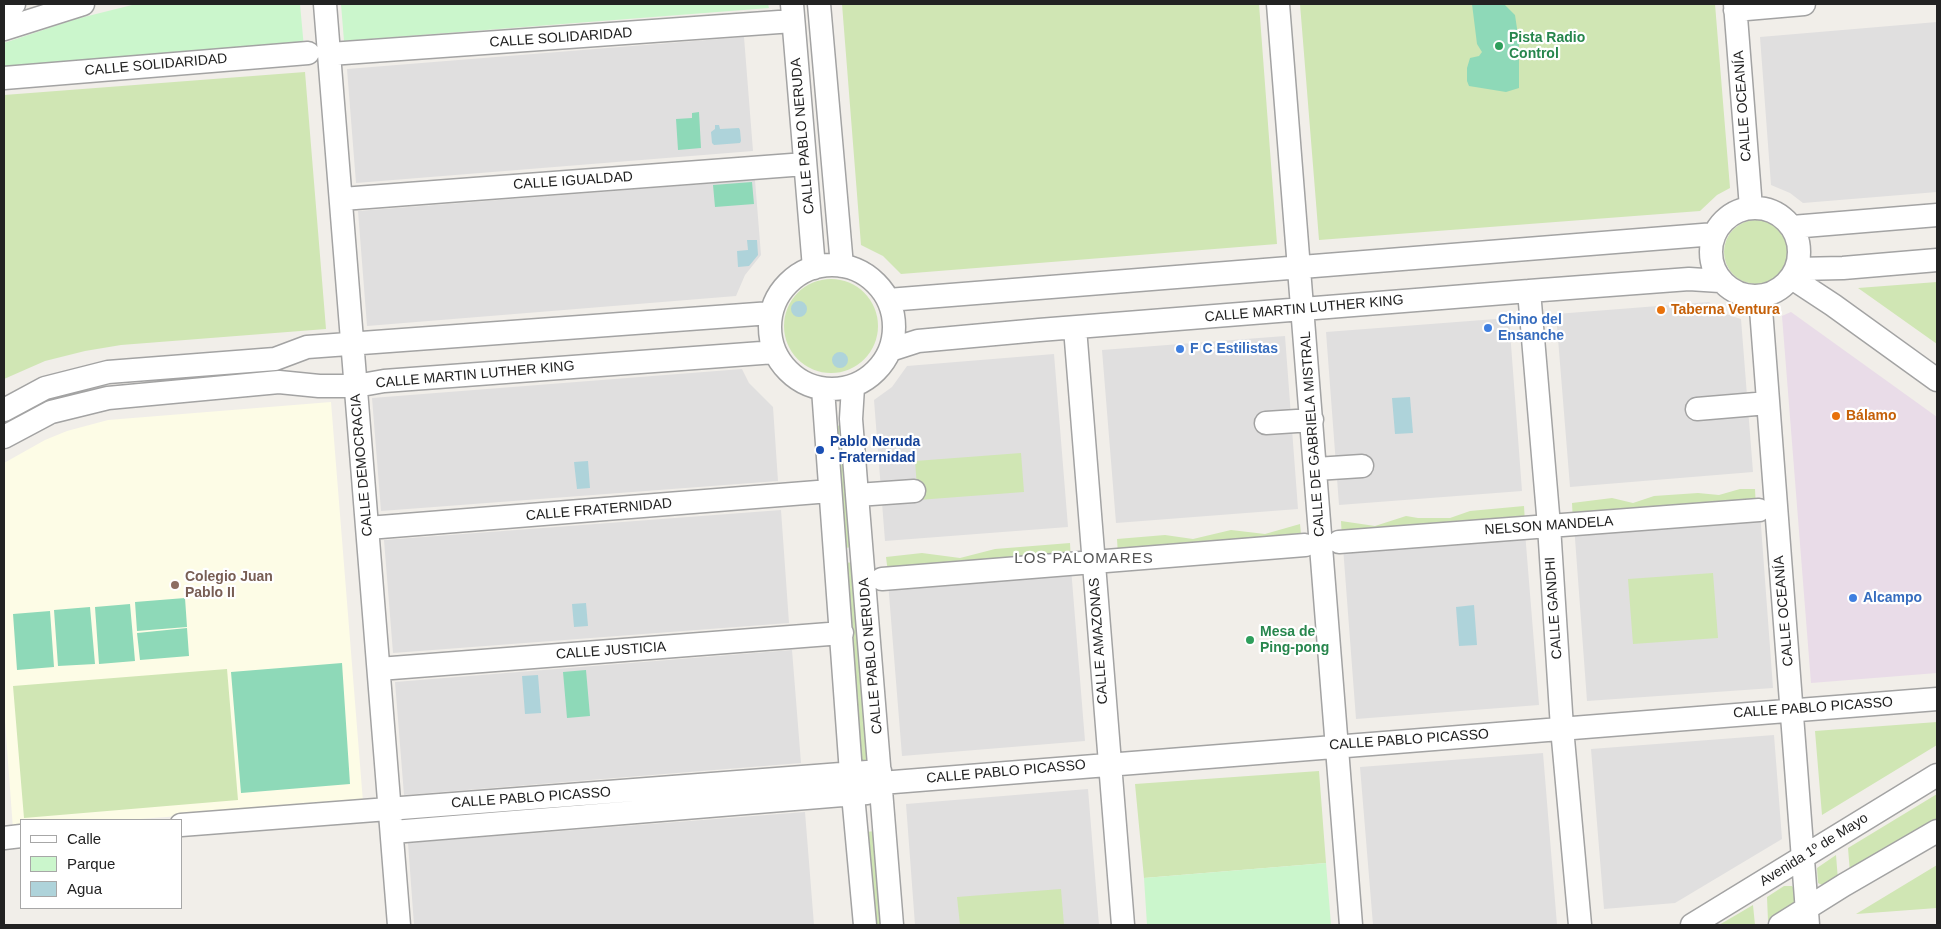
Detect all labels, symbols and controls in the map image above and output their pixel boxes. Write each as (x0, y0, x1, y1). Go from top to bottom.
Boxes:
street label: CALLE SOLIDARIDAD (489, 25, 633, 51)
place label: Pista Radio Control (1509, 30, 1585, 62)
marker: Pista Radio Control (1493, 40, 1505, 52)
street label: CALLE SOLIDARIDAD (84, 50, 228, 80)
street label: CALLE OCEANÍA (1731, 50, 1755, 162)
street label: CALLE PABLO NERUDA (788, 57, 818, 215)
street label: CALLE IGUALDAD (513, 168, 633, 194)
street label: CALLE MARTIN LUTHER KING (1204, 292, 1404, 326)
place label: Taberna Ventura (1671, 302, 1780, 318)
marker: Taberna Ventura (1655, 304, 1667, 316)
place label: Chino del Ensanche (1498, 312, 1564, 344)
marker: Chino del Ensanche (1482, 322, 1494, 334)
street label: CALLE DE GABRIELA MISTRAL (1297, 331, 1329, 537)
place label: F C Estilistas (1190, 341, 1278, 357)
marker: F C Estilistas (1174, 343, 1186, 355)
street label: CALLE MARTIN LUTHER KING (375, 358, 575, 392)
street label: CALLE DEMOCRACIA (347, 393, 377, 537)
place label: Bálamo (1846, 408, 1897, 424)
marker: Bálamo (1830, 410, 1842, 422)
place label: Pablo Neruda - Fraternidad (830, 434, 920, 467)
marker: Pablo Neruda - Fraternidad (814, 444, 826, 456)
street label: CALLE FRATERNIDAD (525, 495, 673, 525)
street label: NELSON MANDELA (1484, 513, 1614, 539)
district label: LOS PALOMARES (1013, 550, 1155, 568)
street label: CALLE OCEANÍA (1771, 555, 1797, 667)
street label: CALLE GANDHI (1542, 556, 1566, 660)
place label: Colegio Juan Pablo II (185, 569, 273, 602)
street label: CALLE PABLO NERUDA (856, 577, 886, 735)
street label: CALLE AMAZONAS (1086, 577, 1112, 705)
marker: Colegio Juan Pablo II (169, 579, 181, 591)
place label: Alcampo (1863, 590, 1922, 606)
marker: Alcampo (1847, 592, 1859, 604)
place label: Mesa de Ping-pong (1260, 624, 1329, 656)
marker: Mesa de Ping-pong (1244, 634, 1256, 646)
street label: CALLE JUSTICIA (555, 639, 667, 663)
street label: CALLE PABLO PICASSO (1733, 694, 1893, 722)
street label: CALLE PABLO PICASSO (1329, 726, 1489, 754)
street label: CALLE PABLO PICASSO (926, 757, 1086, 787)
street label: CALLE PABLO PICASSO (451, 784, 611, 812)
street label: Avenida 1º de Mayo (1757, 810, 1871, 890)
legend (20, 819, 182, 909)
text: Calle (67, 830, 101, 847)
text: Parque (67, 855, 115, 872)
text: Agua (67, 880, 102, 897)

